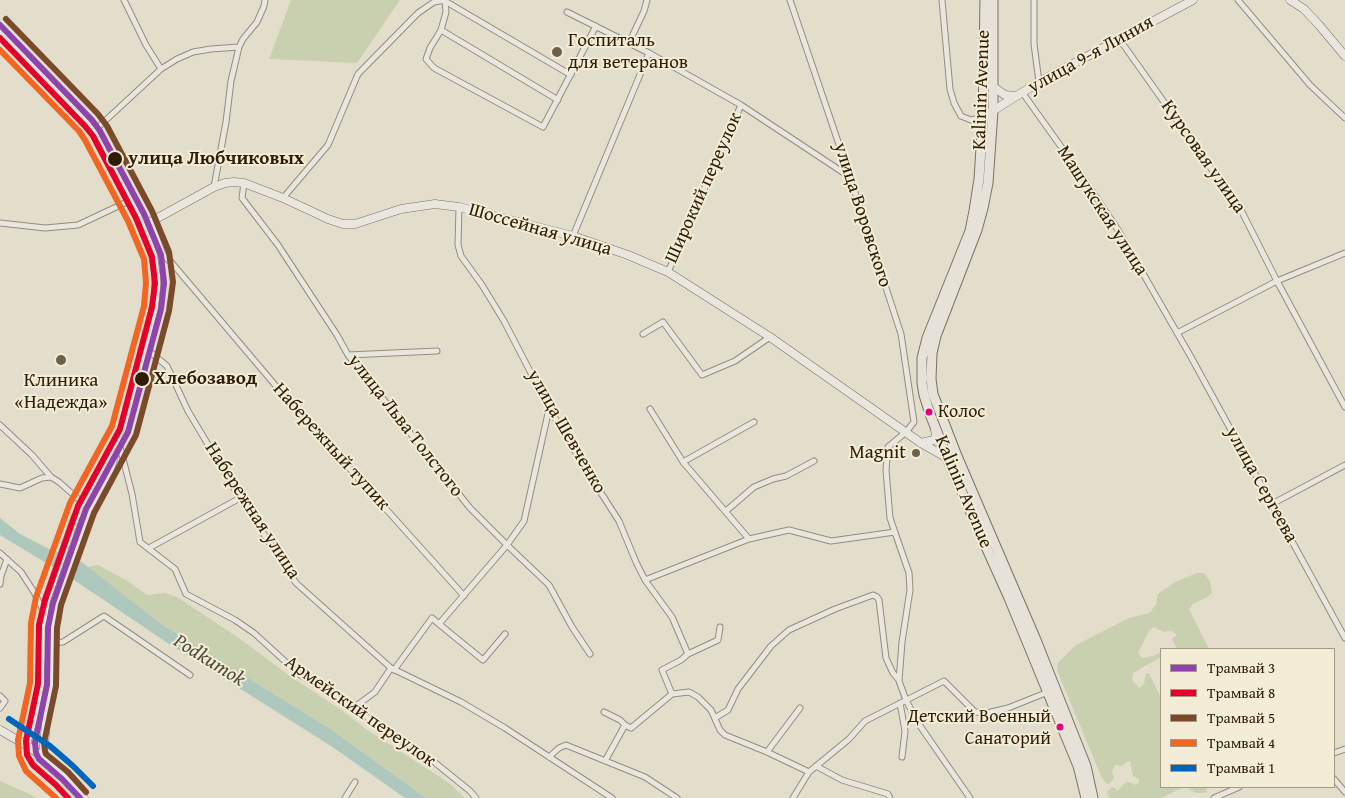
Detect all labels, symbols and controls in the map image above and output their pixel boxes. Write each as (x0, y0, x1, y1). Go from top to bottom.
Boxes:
street label: улица 9-я Линия (1024, 11, 1158, 99)
place label: Госпиталь для ветеранов (568, 30, 688, 74)
street label: Kalinin Avenue (969, 30, 995, 150)
marker: Госпиталь для ветеранов (550, 45, 564, 59)
street label: Курсовая улица (1155, 96, 1251, 218)
street label: Широкий переулок (661, 109, 747, 267)
street label: улица Воровского (828, 140, 896, 290)
street label: Машукская улица (1051, 142, 1153, 280)
place label: улица Любчиковых (128, 148, 304, 170)
marker: улица Любчиковых (106, 150, 124, 168)
street label: Шоссейная улица (466, 199, 614, 261)
street label: улица Льва Толстого (342, 350, 468, 502)
marker: Клиника «Надежда» (54, 353, 68, 367)
street label: улица Шевченко (521, 366, 611, 498)
place label: Хлебозавод (154, 368, 257, 390)
place label: Клиника «Надежда» (14, 370, 108, 414)
marker: Хлебозавод (133, 370, 151, 388)
street label: Набережный тупик (268, 378, 394, 516)
place label: Колос (938, 401, 985, 423)
marker: Колос (924, 407, 934, 417)
street label: улица Сергеева (1220, 423, 1302, 547)
street label: Kalinin Avenue (929, 432, 997, 552)
street label: Набережная улица (199, 438, 305, 584)
place label: Magnit (849, 442, 906, 464)
marker: Magnit (910, 447, 922, 459)
water label: Podkumok (169, 630, 249, 692)
legend (1160, 648, 1335, 788)
street label: Армейский переулок (280, 651, 440, 773)
text: Трамвай 3 (1207, 657, 1275, 678)
text: Трамвай 8 (1207, 682, 1275, 703)
place label: Детский Военный Санаторий (908, 706, 1051, 749)
text: Трамвай 5 (1207, 707, 1275, 728)
marker: Детский Военный Санаторий (1055, 722, 1065, 732)
text: Трамвай 4 (1207, 732, 1275, 753)
text: Трамвай 1 (1207, 757, 1275, 778)

